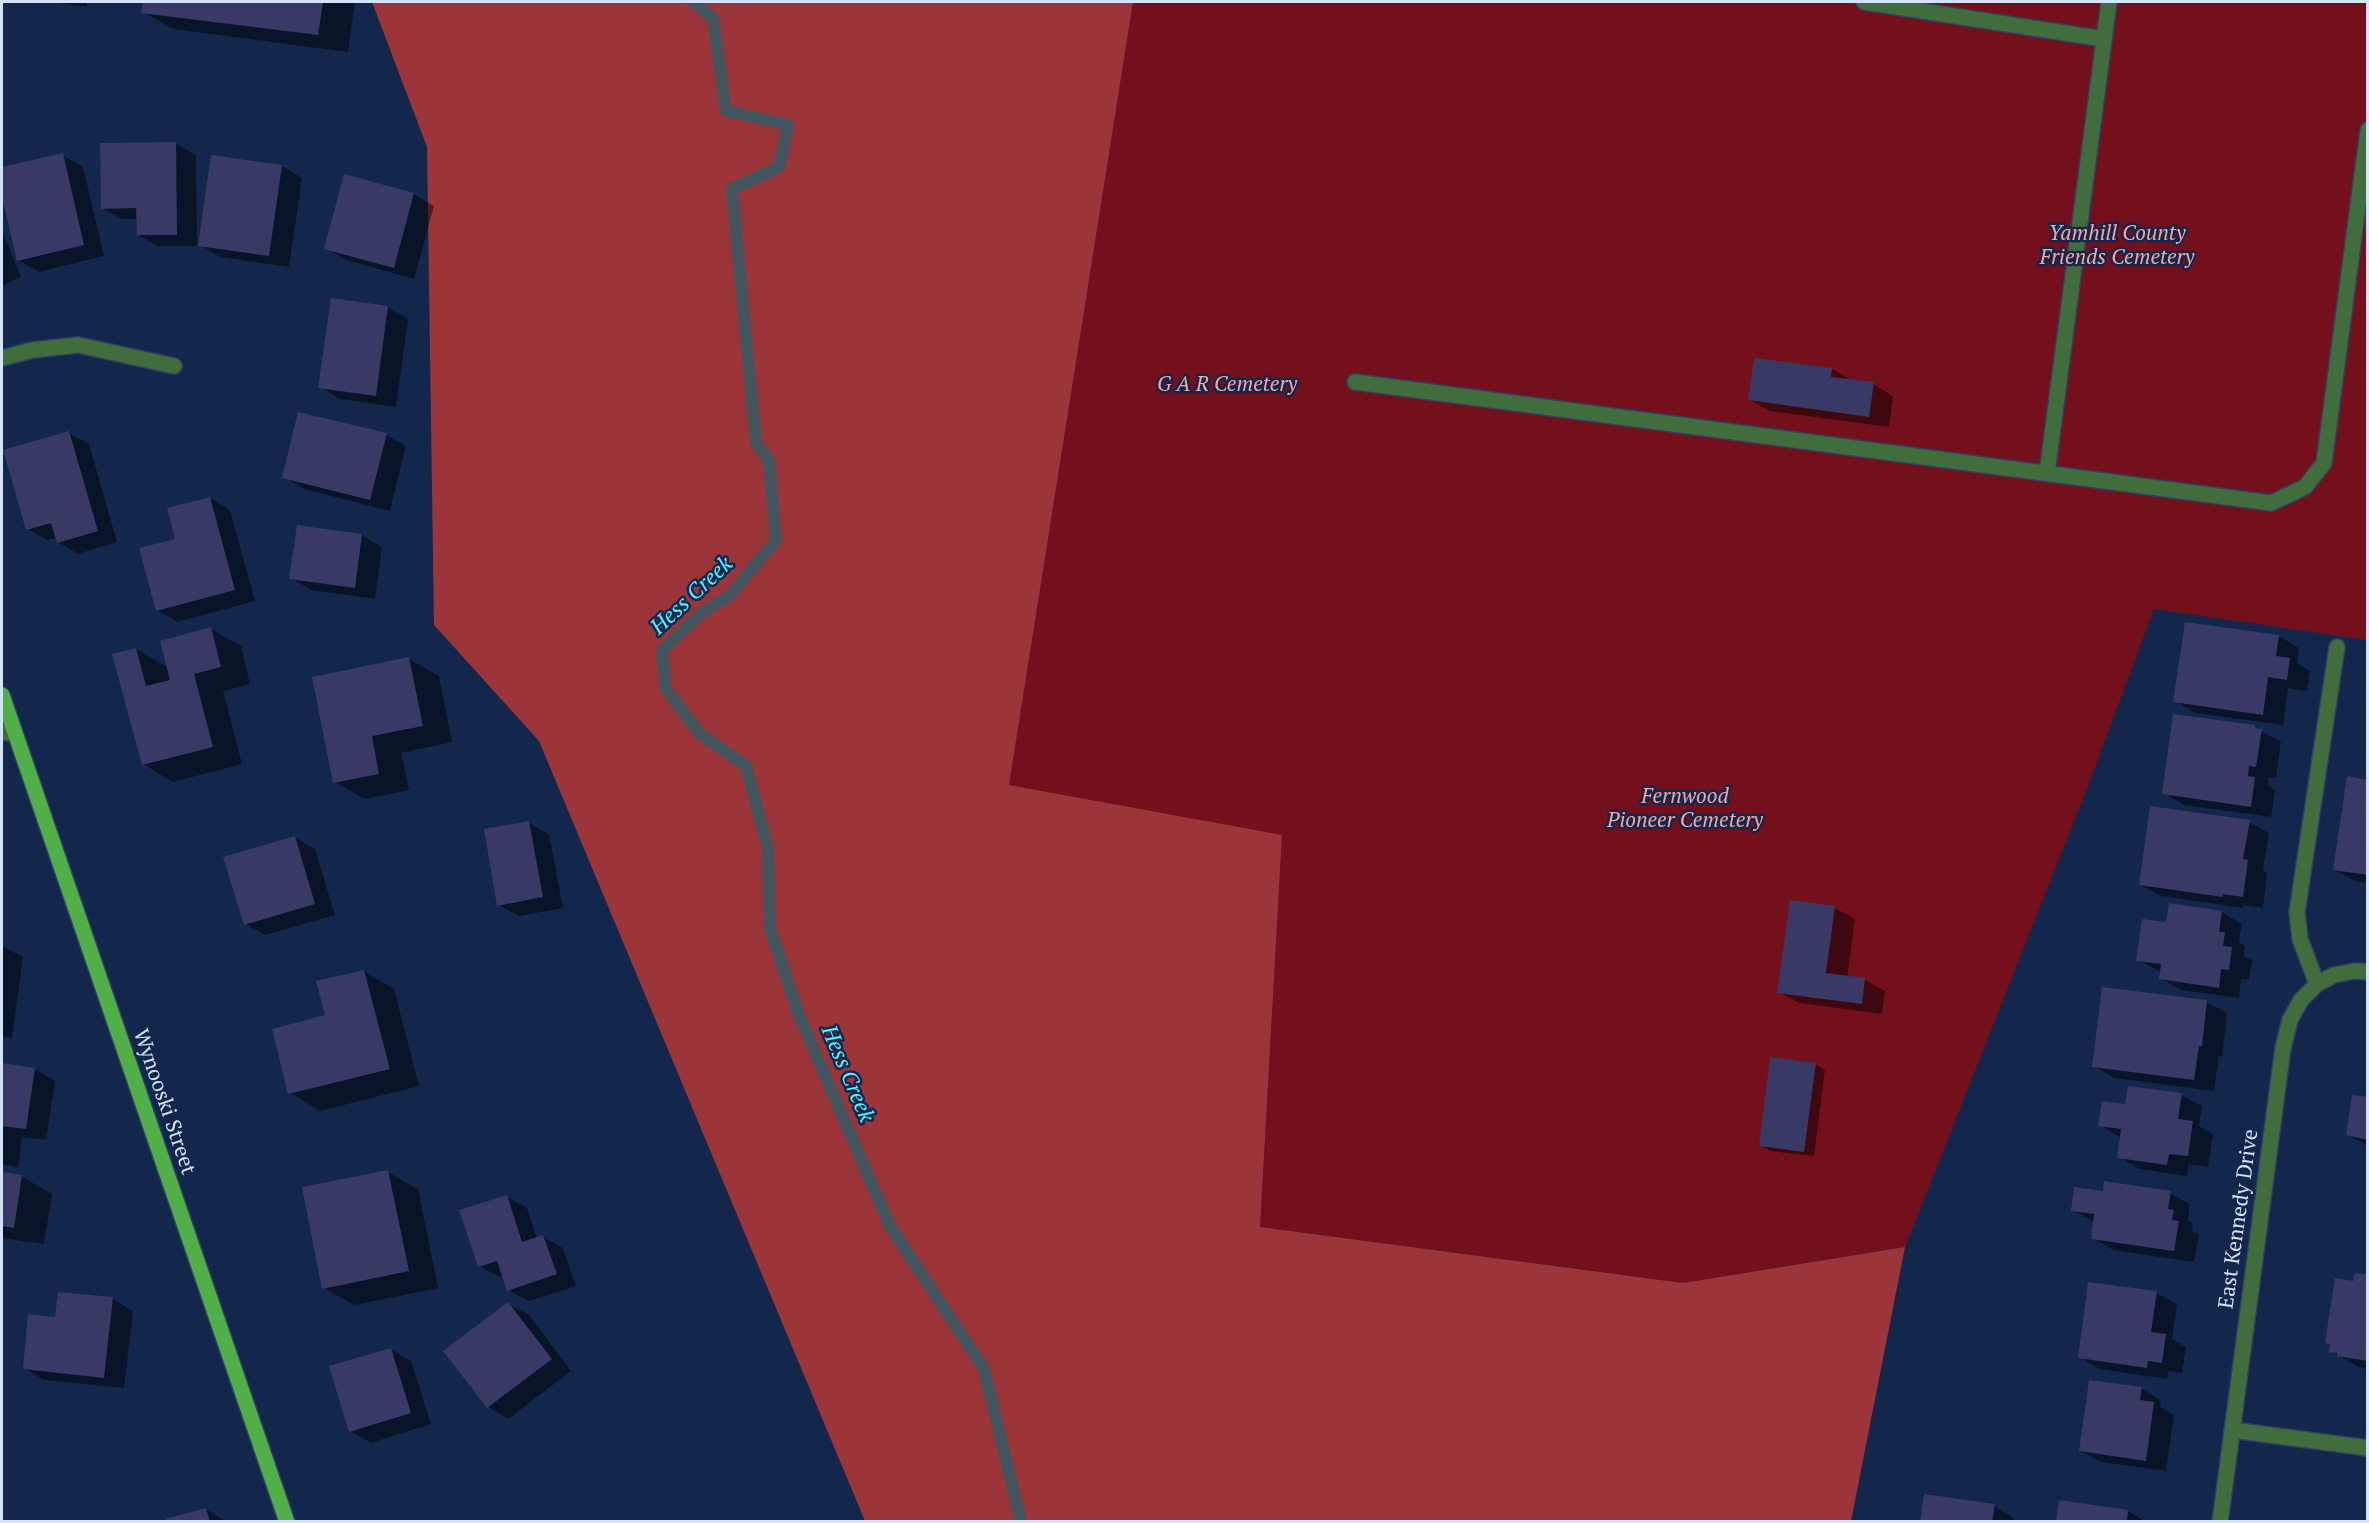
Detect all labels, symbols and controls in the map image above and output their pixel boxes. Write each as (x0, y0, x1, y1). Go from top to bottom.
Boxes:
park label: Yamhill County Friends Cemetery (2040, 221, 2194, 271)
park label: G A R Cemetery (1157, 372, 1297, 398)
water label: Hess Creek (646, 551, 738, 641)
park label: Fernwood Pioneer Cemetery (1607, 784, 1763, 834)
water label: Hess Creek (815, 1022, 879, 1126)
street label: Wynooski Street (127, 1026, 201, 1178)
street label: East Kennedy Drive (2214, 1128, 2264, 1310)

